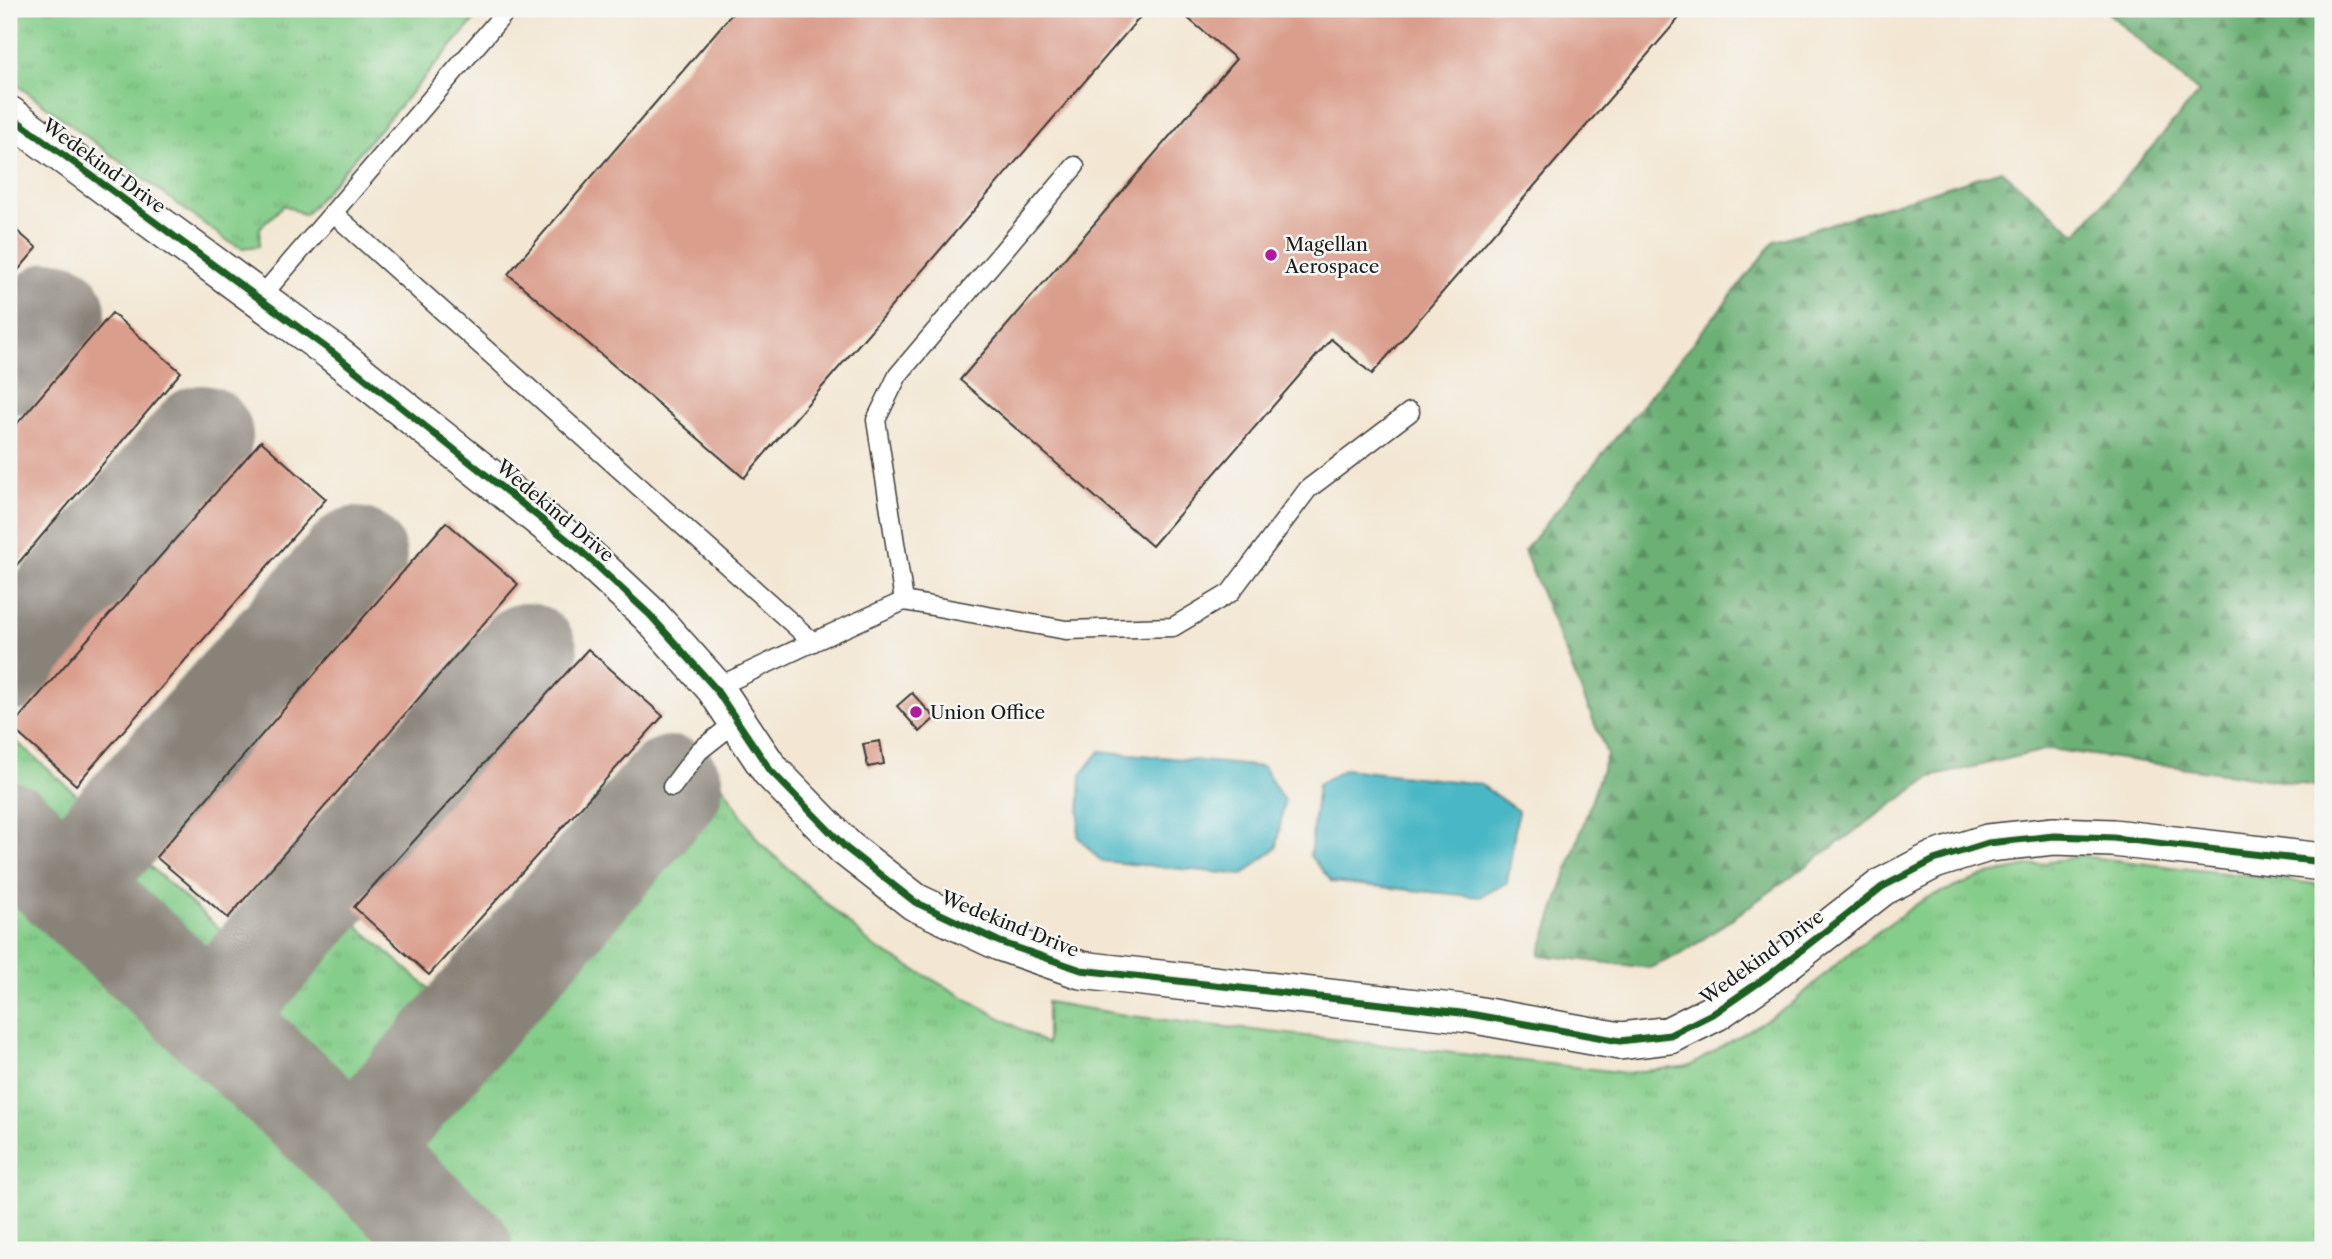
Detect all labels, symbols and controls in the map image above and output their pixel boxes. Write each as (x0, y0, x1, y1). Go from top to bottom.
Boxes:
street label: Wedekind Drive (37, 113, 170, 218)
place label: Magellan Aerospace (1284, 233, 1379, 278)
marker: Magellan Aerospace (1263, 247, 1279, 263)
street label: Wedekind Drive (491, 454, 619, 567)
place label: Union Office (930, 701, 1045, 724)
marker: Union Office (908, 704, 924, 720)
street label: Wedekind Drive (937, 885, 1082, 962)
street label: Wedekind Drive (1695, 905, 1828, 1010)

